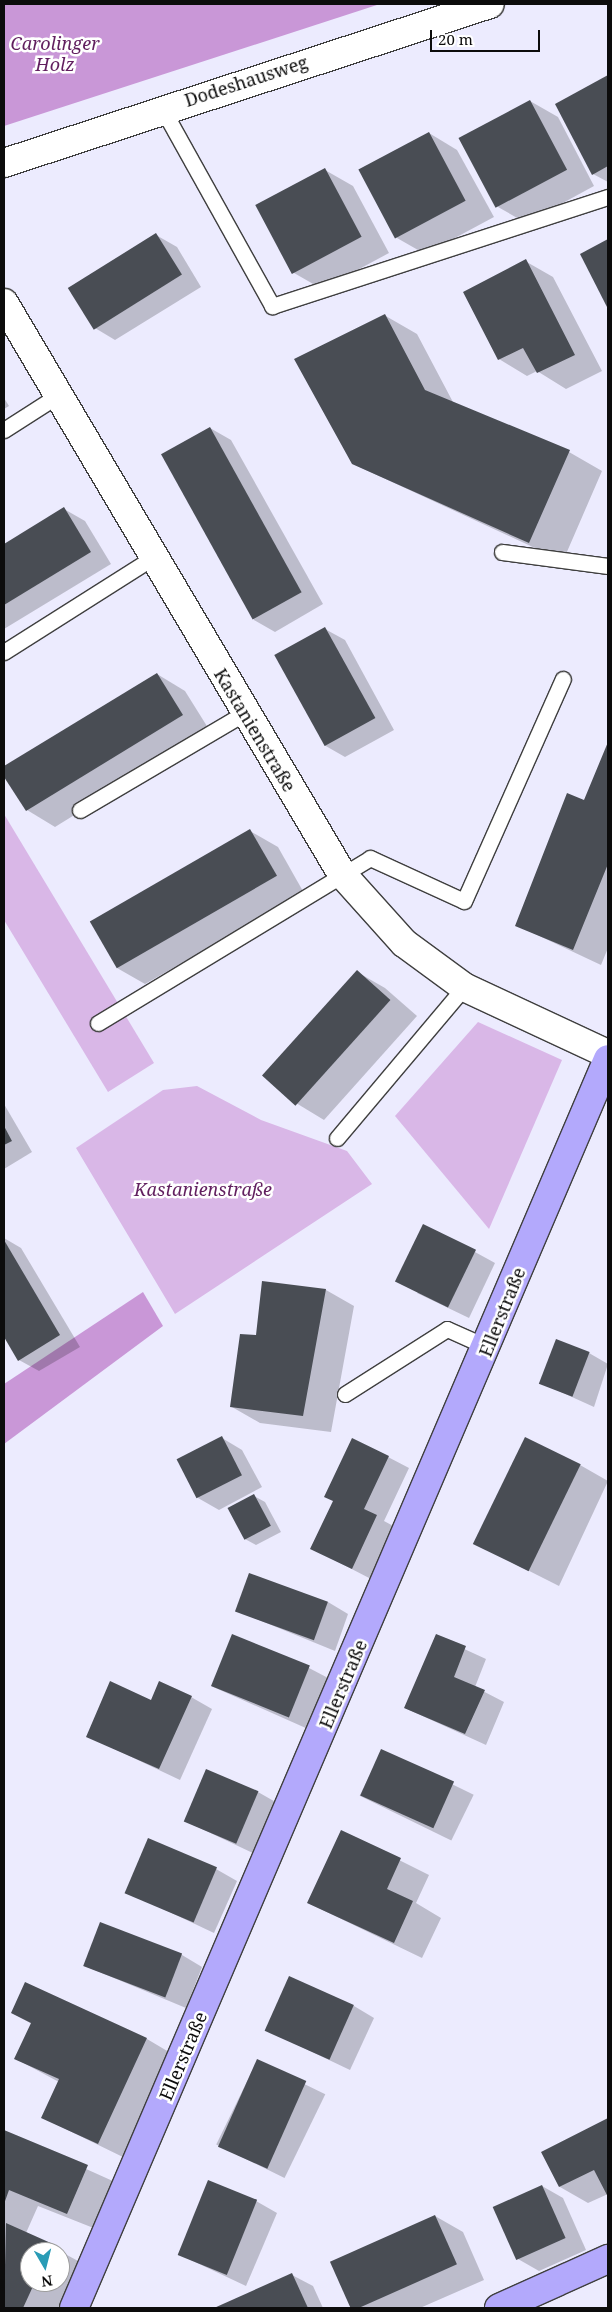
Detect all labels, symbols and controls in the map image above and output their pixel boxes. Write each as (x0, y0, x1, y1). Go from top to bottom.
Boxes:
scale bar (432, 20, 542, 52)
text: 20 m (438, 29, 473, 49)
park label: Carolinger Holz (10, 33, 100, 76)
street label: Dodeshausweg (182, 51, 310, 111)
street label: Kastanienstraße (210, 664, 300, 796)
park label: Kastanienstraße (134, 1178, 272, 1200)
street label: Ellerstraße (474, 1264, 530, 1360)
street label: Ellerstraße (315, 1636, 371, 1732)
street label: Ellerstraße (155, 2008, 211, 2104)
north arrow (20, 2242, 70, 2292)
text: N (40, 2271, 54, 2292)

